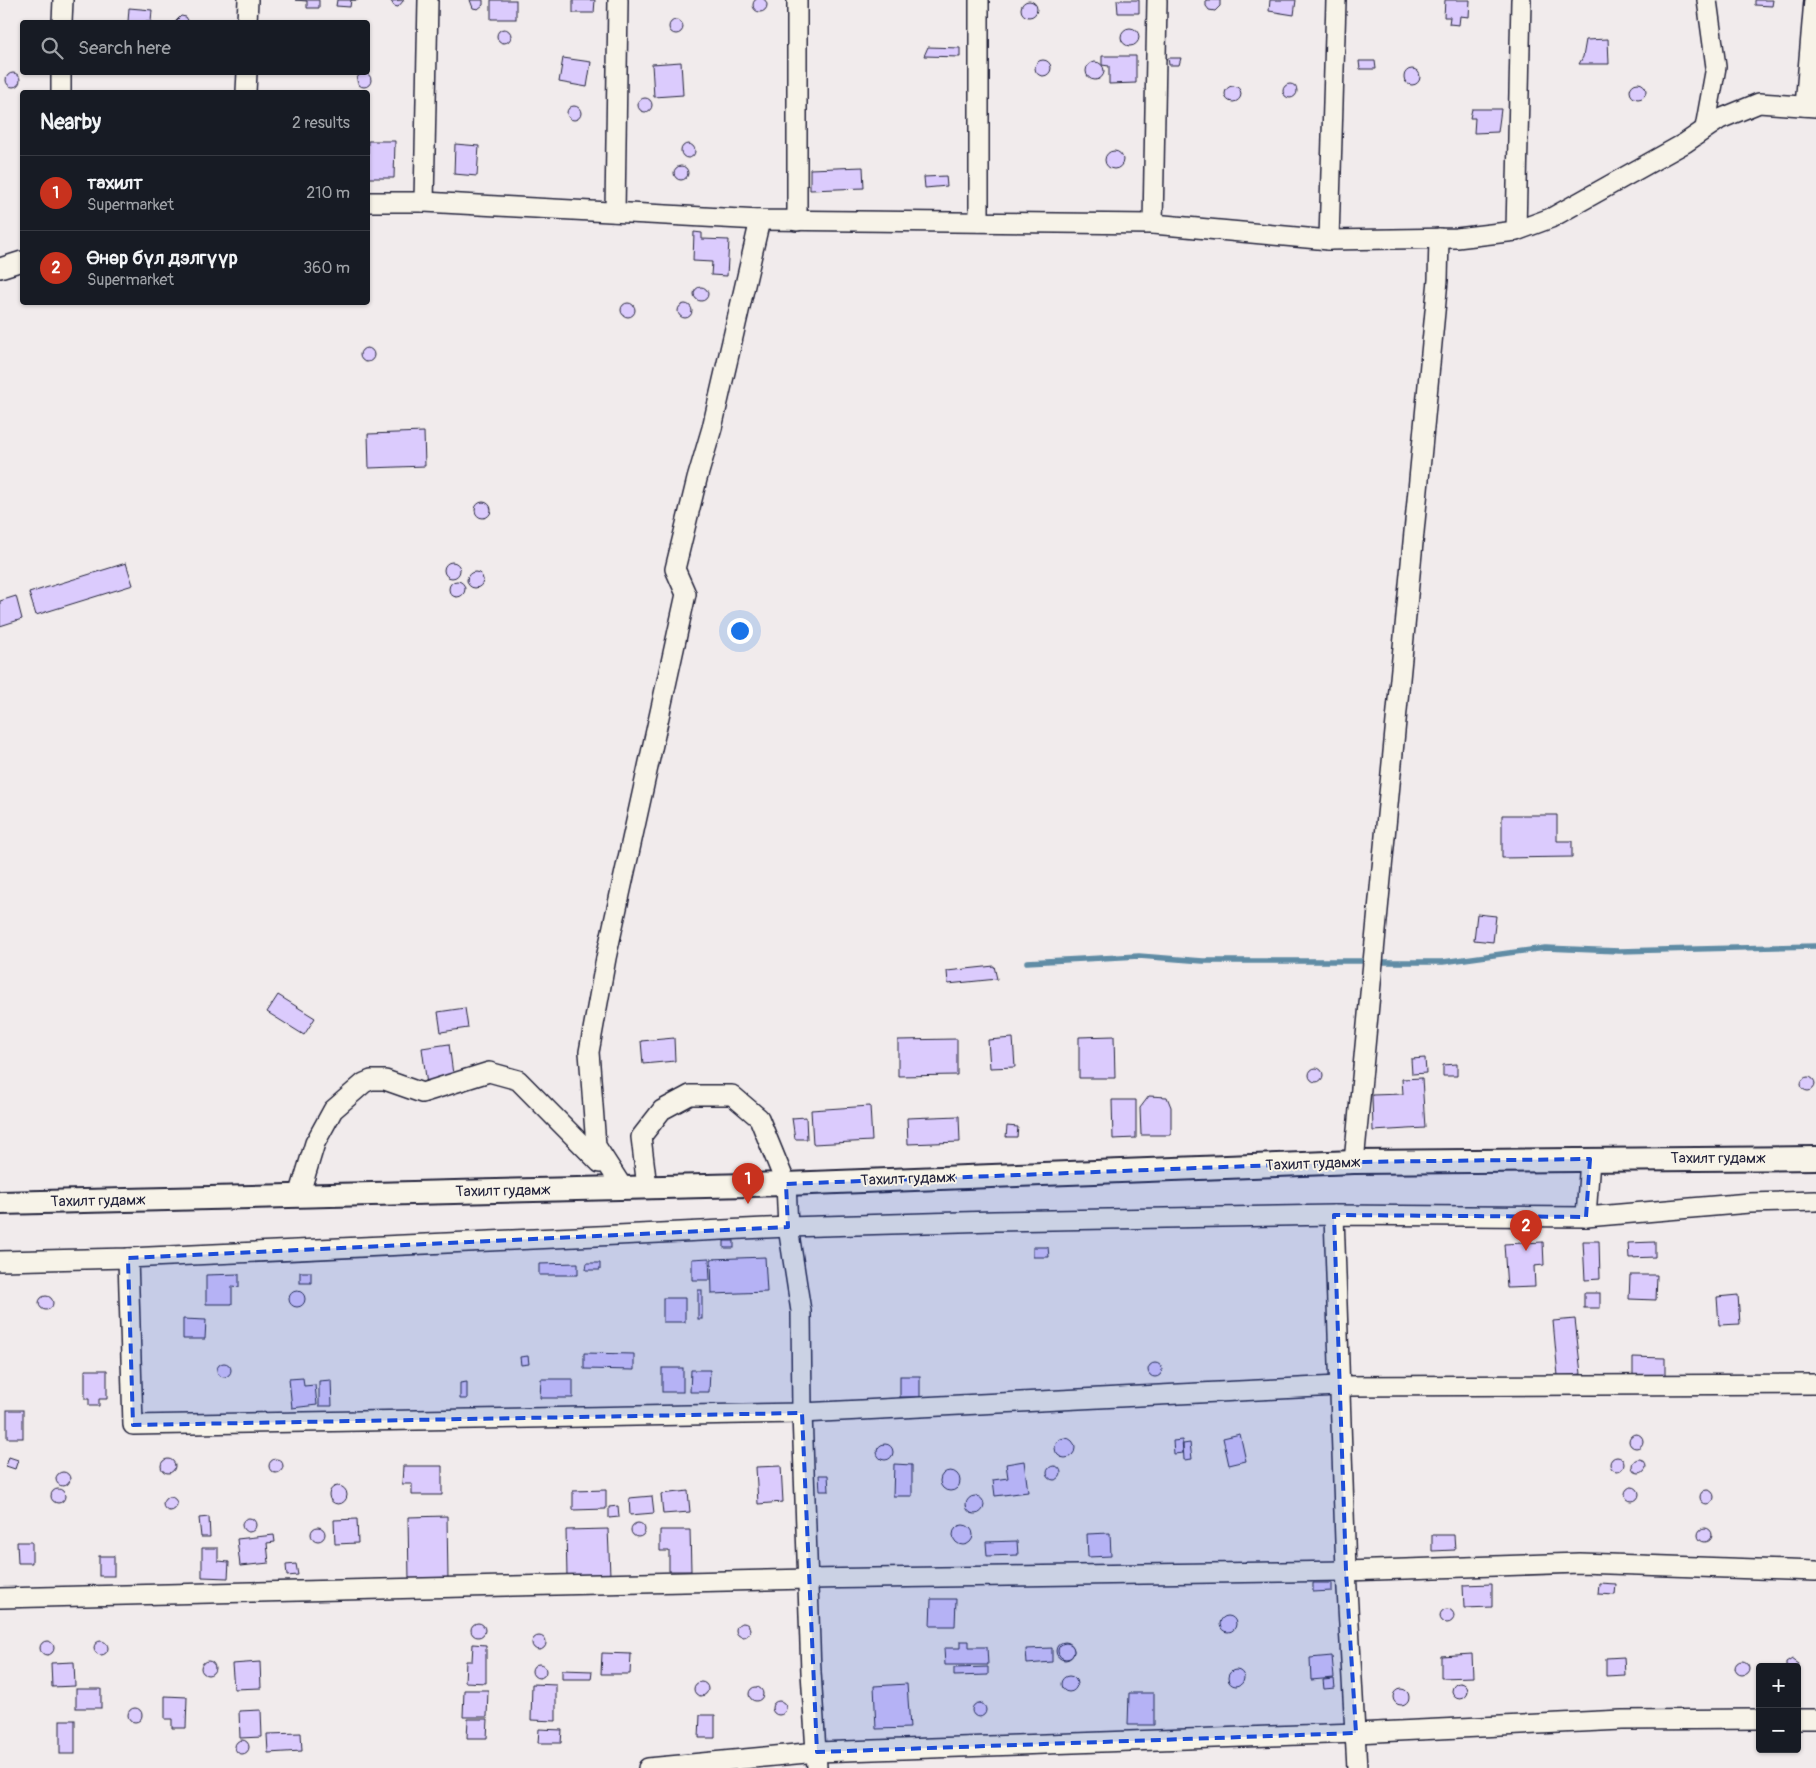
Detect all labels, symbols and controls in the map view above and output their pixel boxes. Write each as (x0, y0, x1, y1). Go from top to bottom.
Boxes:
search box (20, 20, 370, 75)
icon: search (38, 34, 66, 62)
text: Search here (78, 36, 171, 60)
text: Nearby (40, 109, 101, 136)
text: 2 results (292, 113, 350, 133)
text: тахилт (87, 171, 143, 195)
text: 1 (53, 183, 59, 203)
text: 210 m (306, 183, 350, 203)
text: Supermarket (87, 195, 174, 215)
text: Өнөр бүл дэлгүүр (87, 246, 238, 270)
text: 2 (52, 258, 60, 278)
text: 360 m (303, 258, 350, 278)
text: Supermarket (87, 270, 174, 290)
your location (727, 618, 753, 644)
street label: Тахилт гудамж (1670, 1149, 1766, 1168)
street label: Тахилт гудамж (1265, 1153, 1361, 1175)
pin: 1 (732, 1163, 764, 1204)
street label: Тахилт гудамж (860, 1168, 956, 1190)
street label: Тахилт гудамж (455, 1181, 551, 1201)
street label: Тахилт гудамж (50, 1191, 146, 1211)
pin: 2 (1510, 1210, 1542, 1251)
map controls (1756, 1663, 1801, 1753)
button: + (1756, 1663, 1801, 1708)
button: − (1756, 1708, 1801, 1753)

